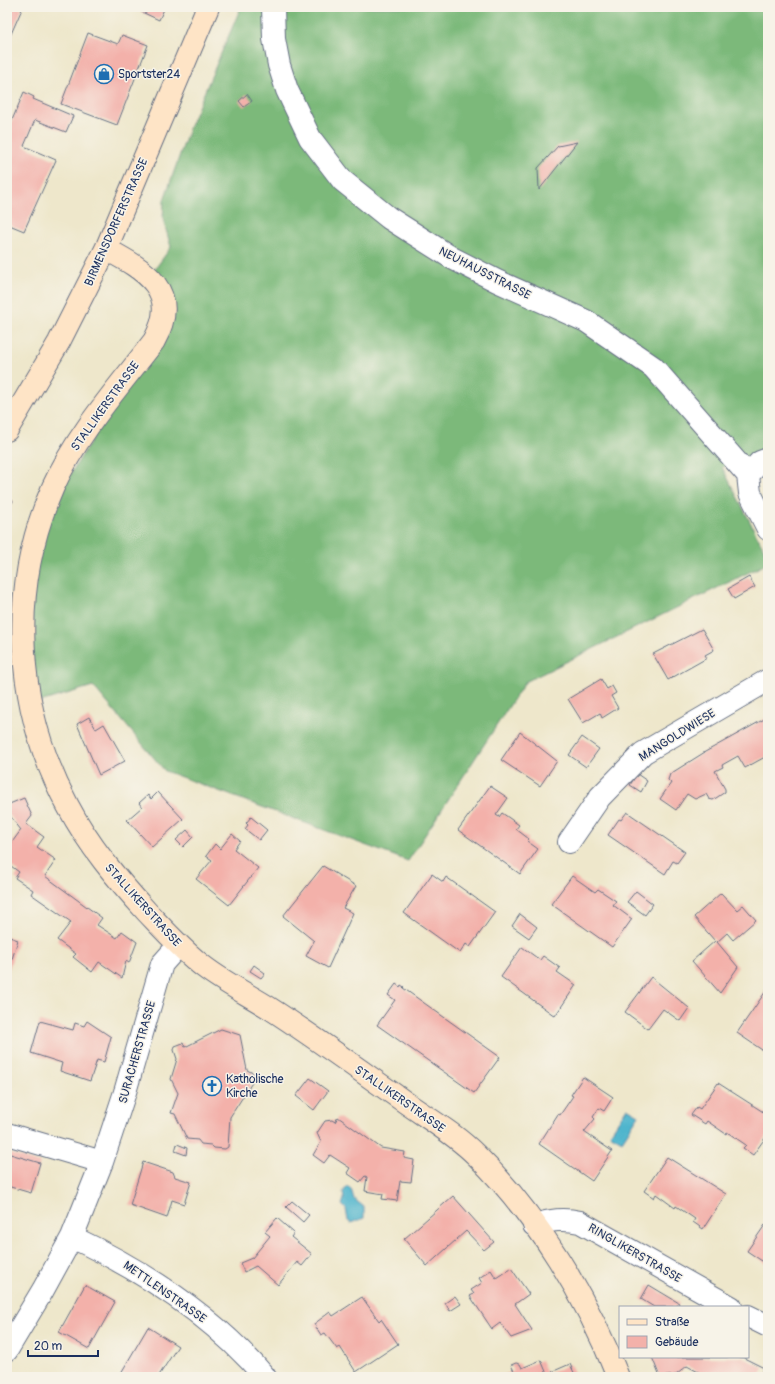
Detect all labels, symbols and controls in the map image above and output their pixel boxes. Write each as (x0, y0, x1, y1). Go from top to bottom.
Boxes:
shop icon: Sportster24 (93, 63, 115, 85)
place label: Sportster24 (118, 67, 180, 82)
street label: BIRMENSDORFERSTRASSE (81, 156, 151, 289)
street label: NEUHAUSSTRASSE (436, 244, 533, 303)
street label: STALLIKERSTRASSE (68, 359, 143, 454)
street label: MANGOLDWIESE (636, 706, 718, 765)
street label: STALLIKERSTRASSE (101, 861, 184, 950)
street label: SURACHERSTRASSE (116, 999, 159, 1105)
street label: STALLIKERSTRASSE (352, 1063, 448, 1136)
place label: Katholische Kirche (226, 1072, 283, 1101)
church icon: Katholische Kirche (201, 1075, 223, 1097)
street label: RINGLIKERSTRASSE (585, 1221, 684, 1286)
street label: METTLENSTRASSE (120, 1258, 209, 1327)
legend (619, 1306, 749, 1358)
text: Straße (655, 1315, 689, 1330)
scale bar (28, 1332, 98, 1358)
text: Gebäude (655, 1335, 699, 1350)
text: 20 m (34, 1339, 63, 1354)

